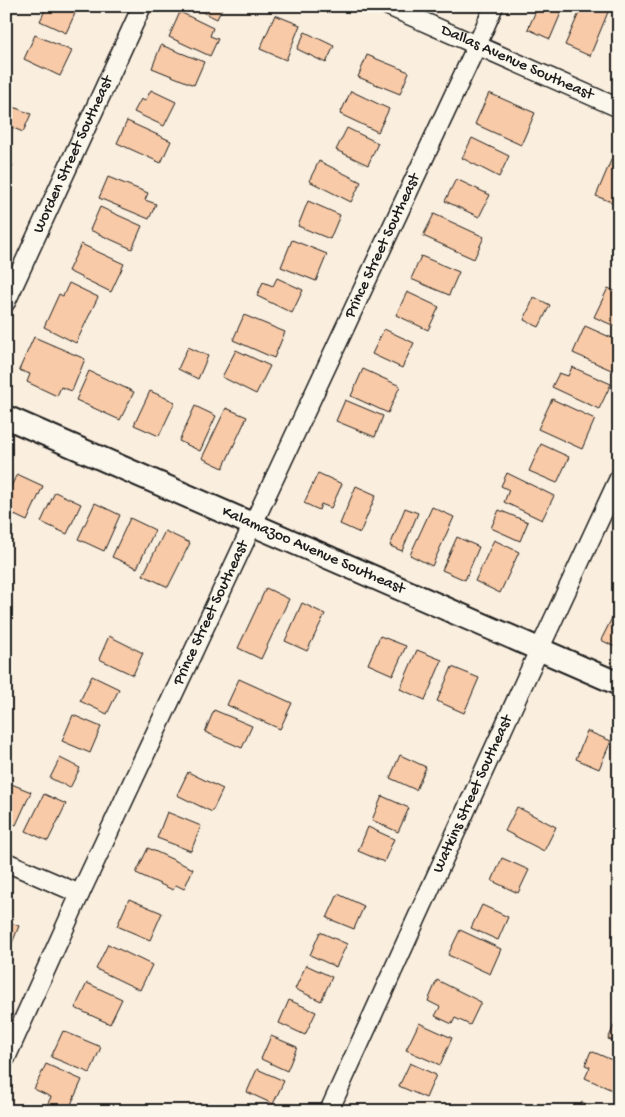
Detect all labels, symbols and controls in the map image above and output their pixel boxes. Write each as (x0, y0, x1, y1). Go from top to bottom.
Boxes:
street label: Dallas Avenue Southeast (437, 21, 598, 106)
street label: Worden Street Southeast (29, 72, 119, 236)
street label: Prince Street Southeast (341, 170, 425, 323)
street label: Kalamazoo Avenue Southeast (219, 503, 409, 600)
street label: Prince Street Southeast (169, 536, 254, 689)
street label: Watkins Street Southeast (429, 711, 518, 876)

